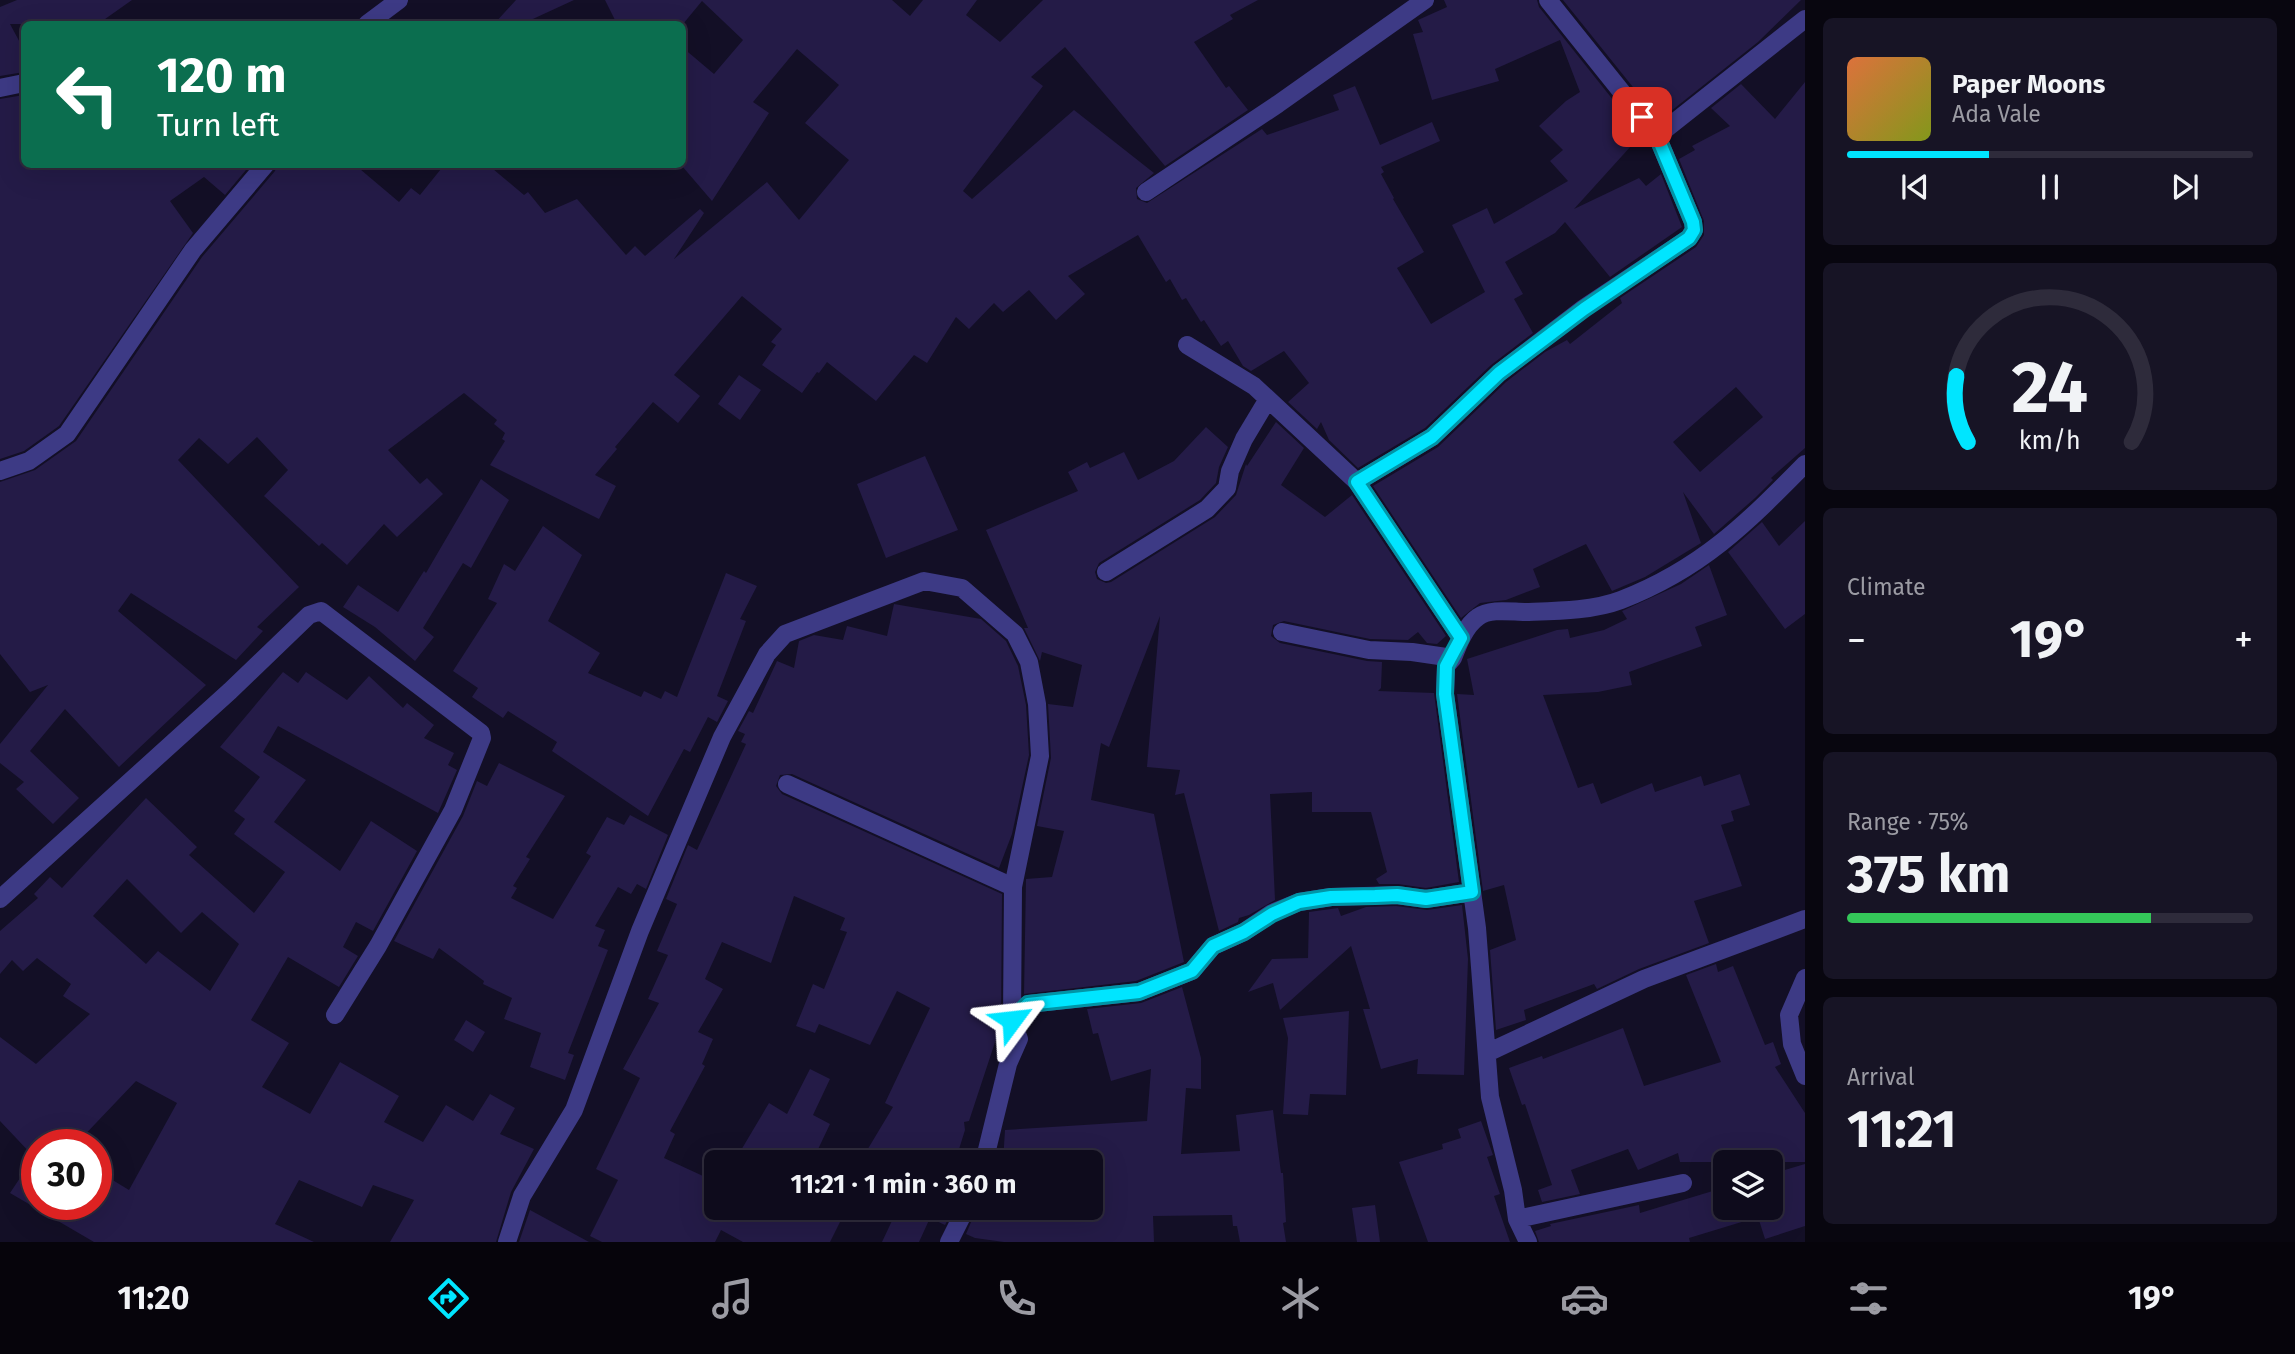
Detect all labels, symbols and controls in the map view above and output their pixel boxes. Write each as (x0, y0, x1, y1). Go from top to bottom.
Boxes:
text: 120 m (157, 46, 287, 105)
icon: left (42, 49, 133, 140)
text: Paper Moons (1952, 69, 2105, 100)
pin (1612, 87, 1672, 147)
icon: arrive (1623, 98, 1661, 136)
text: Ada Vale (1952, 100, 2041, 128)
text: Turn left (157, 106, 279, 144)
icon: previous (1896, 168, 1934, 206)
icon: pause (2031, 168, 2069, 206)
icon: next (2166, 168, 2204, 206)
text: 24 (2012, 345, 2088, 432)
text: km/h (2019, 426, 2081, 456)
text: Climate (1847, 573, 1926, 601)
text: 19° (2010, 608, 2090, 671)
text: − (1847, 617, 1866, 663)
text: + (2234, 617, 2253, 663)
text: Range · 75% (1847, 808, 1968, 836)
text: 375 km (1847, 843, 2010, 906)
position arrow (975, 983, 1049, 1057)
text: Arrival (1847, 1063, 1914, 1091)
text: 11:21 (1847, 1098, 1957, 1161)
speed limit sign: 30 (21, 1129, 112, 1220)
map controls (1713, 1150, 1783, 1220)
button: layers (1713, 1150, 1783, 1220)
text: 11:21 · 1 min · 360 m (790, 1169, 1017, 1200)
icon: directions (424, 1274, 473, 1323)
icon: music (708, 1274, 757, 1323)
icon: phone (992, 1274, 1041, 1323)
icon: climate (1276, 1274, 1325, 1323)
icon: car (1560, 1274, 1609, 1323)
icon: filters (1844, 1274, 1893, 1323)
text: 11:20 (117, 1279, 190, 1317)
text: 19° (2128, 1279, 2177, 1317)

